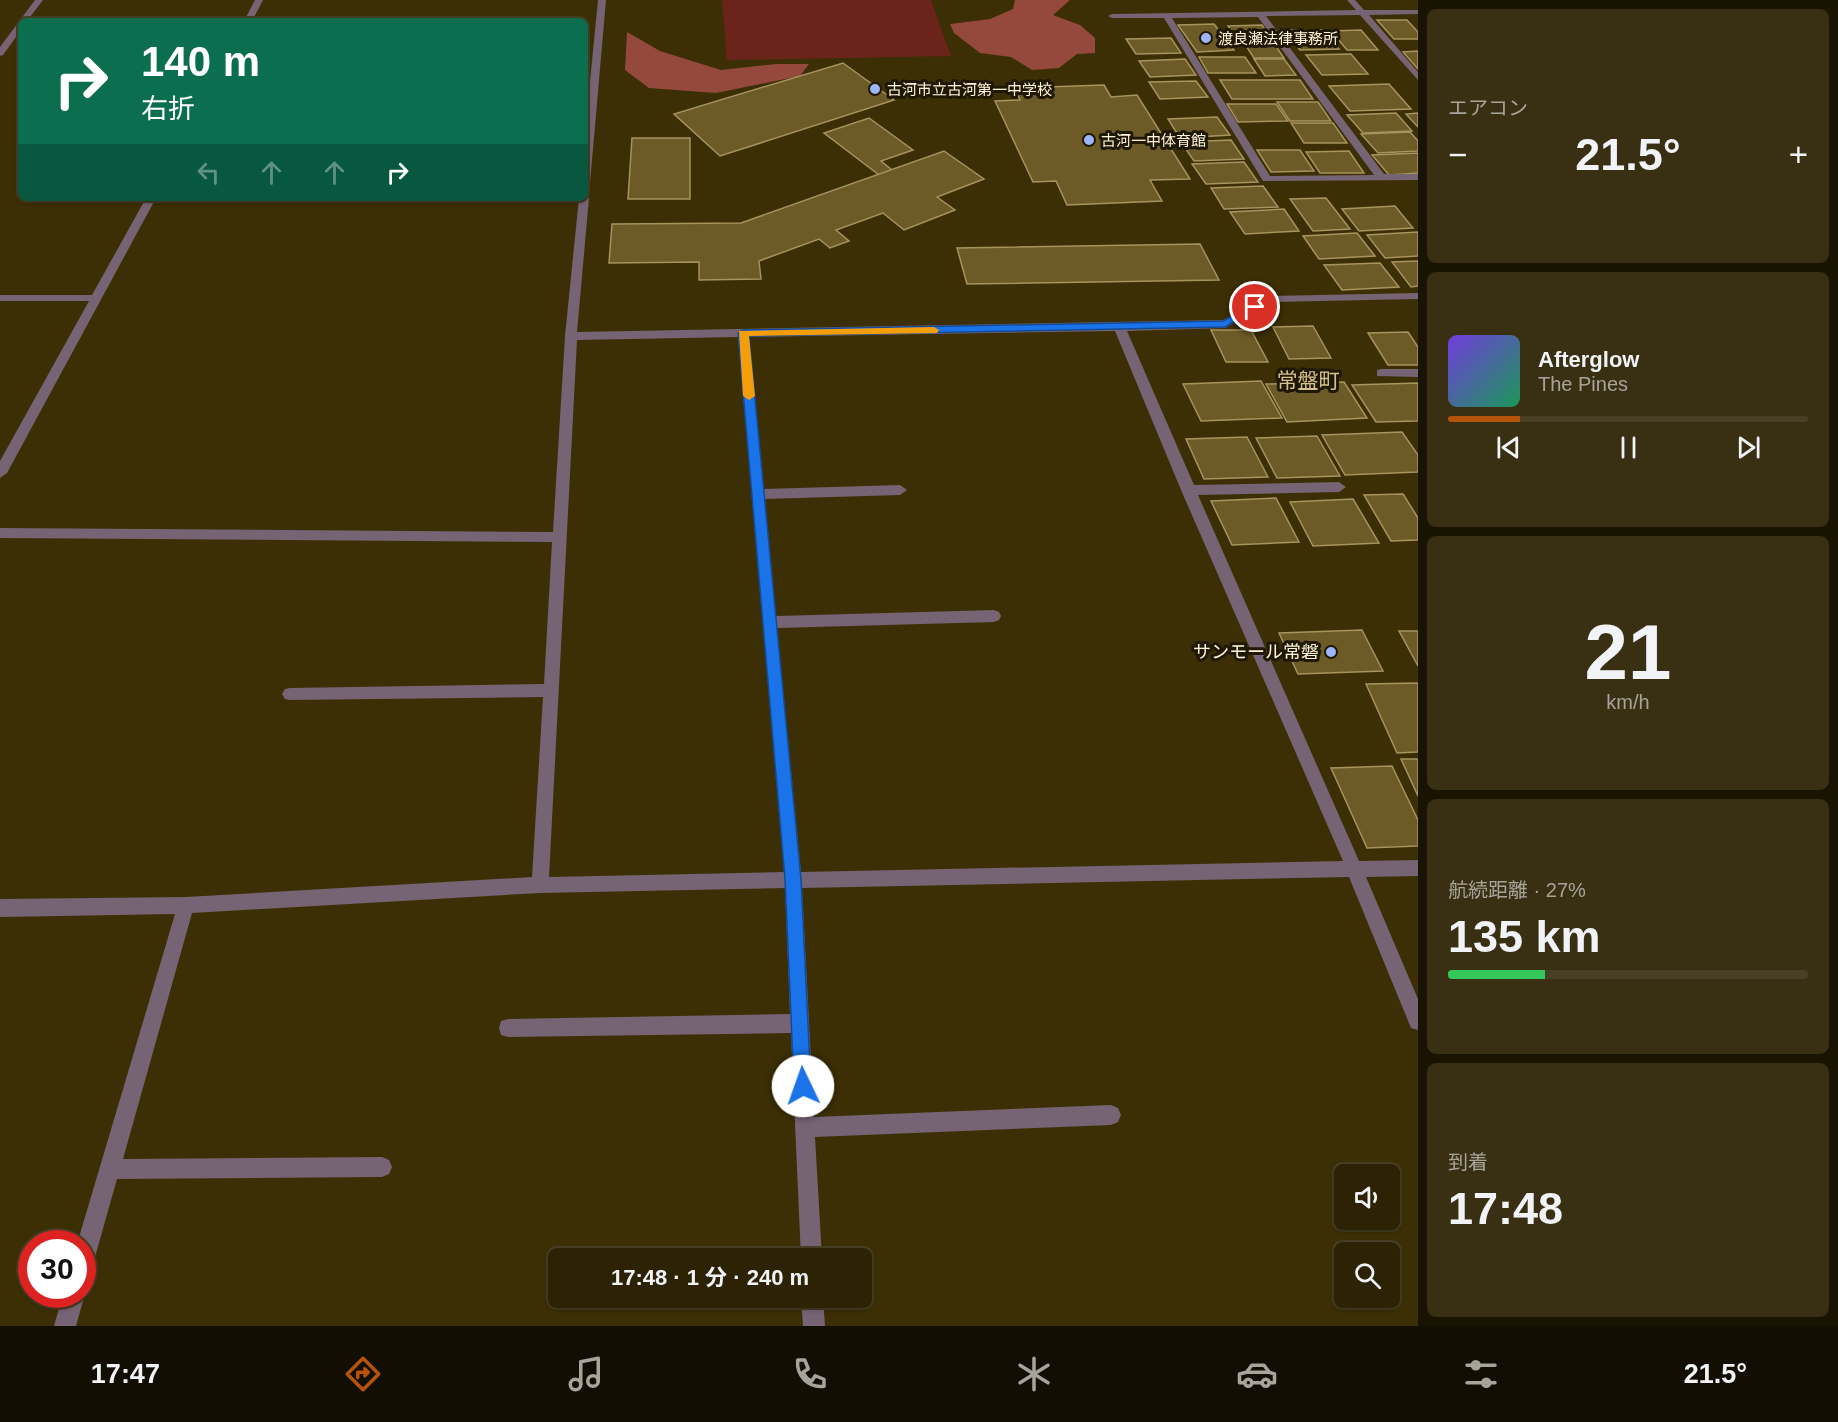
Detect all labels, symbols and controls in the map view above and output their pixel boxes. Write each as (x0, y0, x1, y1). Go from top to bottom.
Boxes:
place label: 渡良瀬法律事務所 (1218, 30, 1338, 47)
marker: 渡良瀬法律事務所 (1199, 31, 1213, 45)
text: 140 m (141, 38, 260, 85)
icon: right (42, 42, 120, 120)
place label: 古河市立古河第一中学校 (887, 81, 1052, 98)
marker: 古河市立古河第一中学校 (868, 82, 882, 96)
text: 右折 (141, 94, 195, 124)
text: エアコン (1448, 97, 1528, 119)
text: 21.5° (1575, 129, 1681, 180)
place label: 古河一中体育館 (1101, 132, 1206, 149)
marker: 古河一中体育館 (1082, 133, 1096, 147)
text: − (1448, 136, 1467, 173)
text: + (1789, 136, 1808, 173)
icon: left (192, 156, 225, 189)
icon: ahead (255, 156, 288, 189)
icon: ahead (318, 156, 351, 189)
icon: right (381, 156, 414, 189)
pin (1229, 281, 1280, 332)
icon: arrive (1238, 290, 1271, 323)
text: Afterglow (1538, 347, 1639, 372)
district label: 常盤町 (1277, 369, 1340, 392)
text: The Pines (1538, 373, 1628, 395)
icon: previous (1492, 431, 1525, 464)
icon: pause (1612, 431, 1645, 464)
icon: next (1732, 431, 1765, 464)
text: 21 (1585, 608, 1671, 696)
place label: サンモール常磐 (1193, 642, 1319, 662)
marker: サンモール常磐 (1324, 645, 1338, 659)
text: km/h (1606, 691, 1650, 713)
text: 航続距離 · 27% (1448, 879, 1586, 901)
text: 135 km (1448, 911, 1601, 962)
position arrow (771, 1054, 835, 1118)
text: 到着 (1448, 1151, 1488, 1173)
map controls (1334, 1164, 1400, 1308)
button: sound (1334, 1164, 1400, 1230)
text: 17:48 (1448, 1183, 1563, 1234)
speed limit sign: 30 (18, 1230, 96, 1308)
button: search (1334, 1242, 1400, 1308)
text: 17:48 · 1 分 · 240 m (611, 1265, 809, 1290)
icon: directions (342, 1353, 384, 1395)
icon: music (565, 1353, 607, 1395)
icon: phone (789, 1353, 831, 1395)
icon: climate (1013, 1353, 1055, 1395)
icon: car (1236, 1353, 1278, 1395)
icon: filters (1460, 1353, 1502, 1395)
text: 17:47 (91, 1359, 160, 1389)
text: 21.5° (1684, 1359, 1747, 1389)

